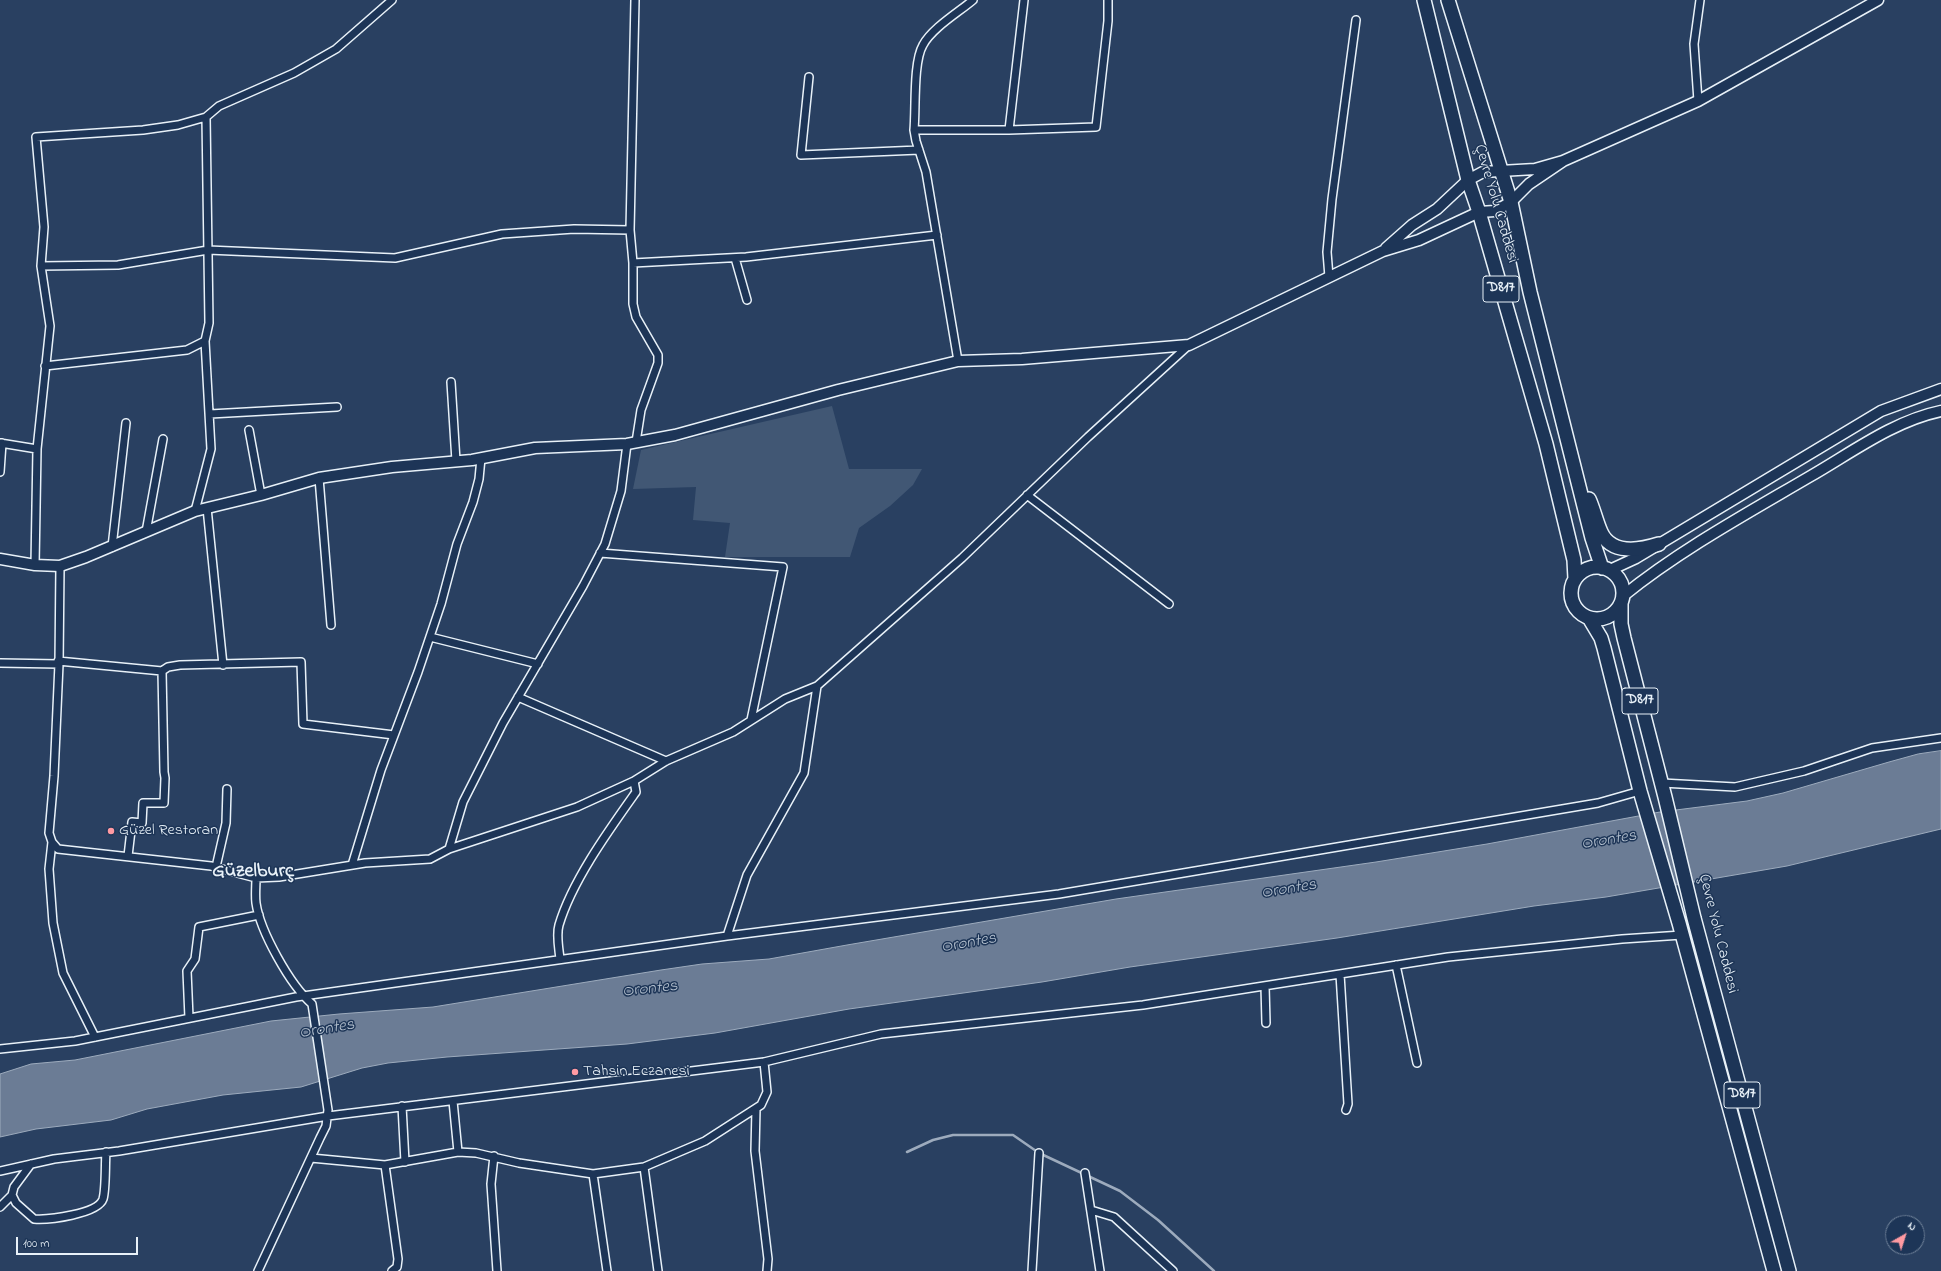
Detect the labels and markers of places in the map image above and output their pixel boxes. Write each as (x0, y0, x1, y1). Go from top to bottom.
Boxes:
place label: Güzel Restoran (119, 821, 218, 841)
marker: Güzel Restoran (106, 826, 116, 836)
place label: Tahsin Eczanesi (583, 1062, 690, 1082)
marker: Tahsin Eczanesi (570, 1067, 580, 1077)

